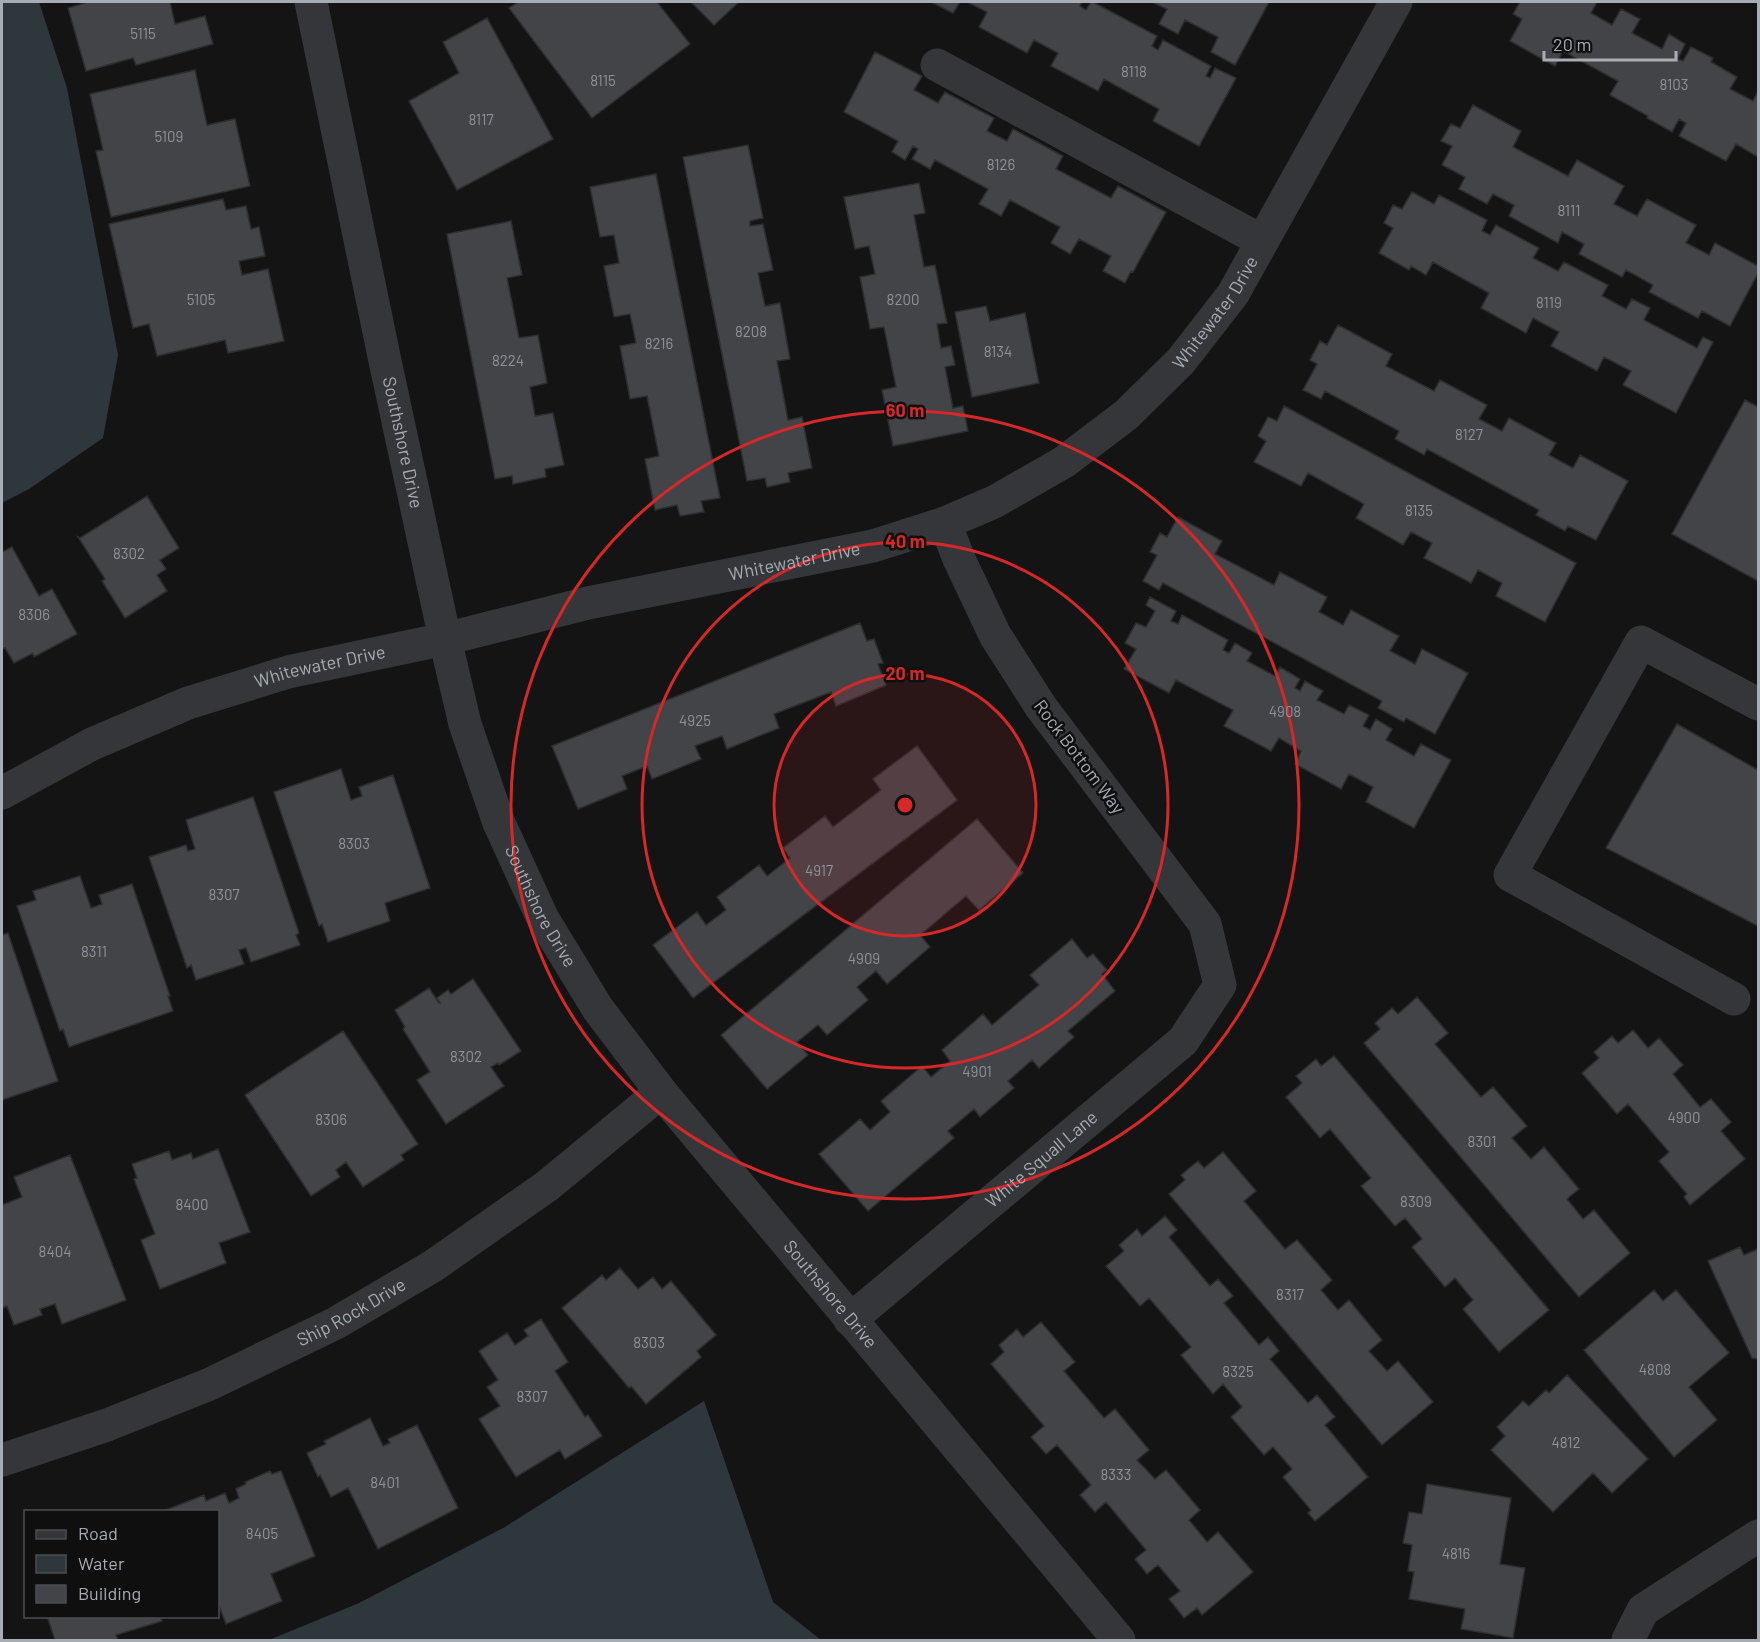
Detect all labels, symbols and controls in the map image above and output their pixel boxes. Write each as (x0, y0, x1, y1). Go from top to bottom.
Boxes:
house number: 5115 (130, 24, 156, 42)
scale bar (1544, 24, 1676, 62)
text: 20 m (1553, 33, 1591, 55)
house number: 8118 (1121, 62, 1147, 80)
house number: 8115 (590, 71, 616, 89)
house number: 8103 (1660, 75, 1688, 93)
house number: 8117 (468, 110, 494, 128)
house number: 5109 (155, 127, 183, 145)
house number: 8126 (987, 155, 1015, 173)
house number: 8111 (1557, 201, 1581, 219)
street label: Whitewater Drive (1167, 252, 1262, 373)
house number: 5105 (187, 290, 215, 308)
house number: 8200 (887, 290, 919, 308)
house number: 8119 (1536, 293, 1562, 311)
house number: 8208 (735, 322, 767, 340)
house number: 8216 (645, 334, 673, 352)
house number: 8134 (984, 342, 1012, 360)
house number: 8224 (492, 351, 524, 369)
street label: Southshore Drive (379, 374, 428, 510)
text: 60 m (886, 399, 924, 421)
house number: 8127 (1455, 425, 1483, 443)
house number: 8135 (1405, 501, 1433, 519)
text: 40 m (885, 530, 925, 552)
street label: Whitewater Drive (726, 537, 862, 585)
house number: 8302 (113, 544, 145, 562)
house number: 8306 (18, 605, 50, 623)
street label: Whitewater Drive (251, 640, 387, 692)
text: 20 m (886, 662, 924, 684)
street label: Rock Bottom Way (1030, 695, 1130, 818)
house number: 4908 (1269, 702, 1301, 720)
house number: 4925 (679, 711, 711, 729)
centre of rings (895, 795, 915, 815)
house number: 8303 (338, 834, 370, 852)
street label: Southshore Drive (501, 842, 582, 971)
house number: 4917 (805, 861, 833, 879)
house number: 8307 (208, 885, 240, 903)
house number: 8311 (81, 942, 107, 960)
house number: 4909 (848, 949, 880, 967)
house number: 8302 (450, 1047, 482, 1065)
house number: 4901 (962, 1062, 992, 1080)
street label: White Squall Lane (980, 1105, 1101, 1212)
house number: 4900 (1667, 1108, 1701, 1126)
house number: 8306 (315, 1110, 347, 1128)
house number: 8301 (1468, 1132, 1496, 1150)
house number: 8309 (1400, 1192, 1432, 1210)
house number: 8400 (175, 1195, 209, 1213)
street label: Southshore Drive (779, 1235, 882, 1352)
house number: 8404 (39, 1242, 71, 1260)
street label: Ship Rock Drive (293, 1273, 409, 1350)
house number: 8317 (1276, 1285, 1304, 1303)
house number: 8303 (633, 1333, 665, 1351)
house number: 4808 (1639, 1360, 1671, 1378)
house number: 8325 (1222, 1362, 1254, 1380)
house number: 8307 (516, 1387, 548, 1405)
house number: 4812 (1552, 1433, 1580, 1451)
house number: 8333 (1101, 1465, 1132, 1483)
house number: 8401 (370, 1473, 400, 1491)
legend (24, 1510, 219, 1618)
text: Road (78, 1522, 118, 1544)
house number: 8405 (246, 1524, 278, 1542)
house number: 4816 (1442, 1544, 1470, 1562)
text: Water (78, 1552, 125, 1574)
text: Building (78, 1582, 141, 1604)

